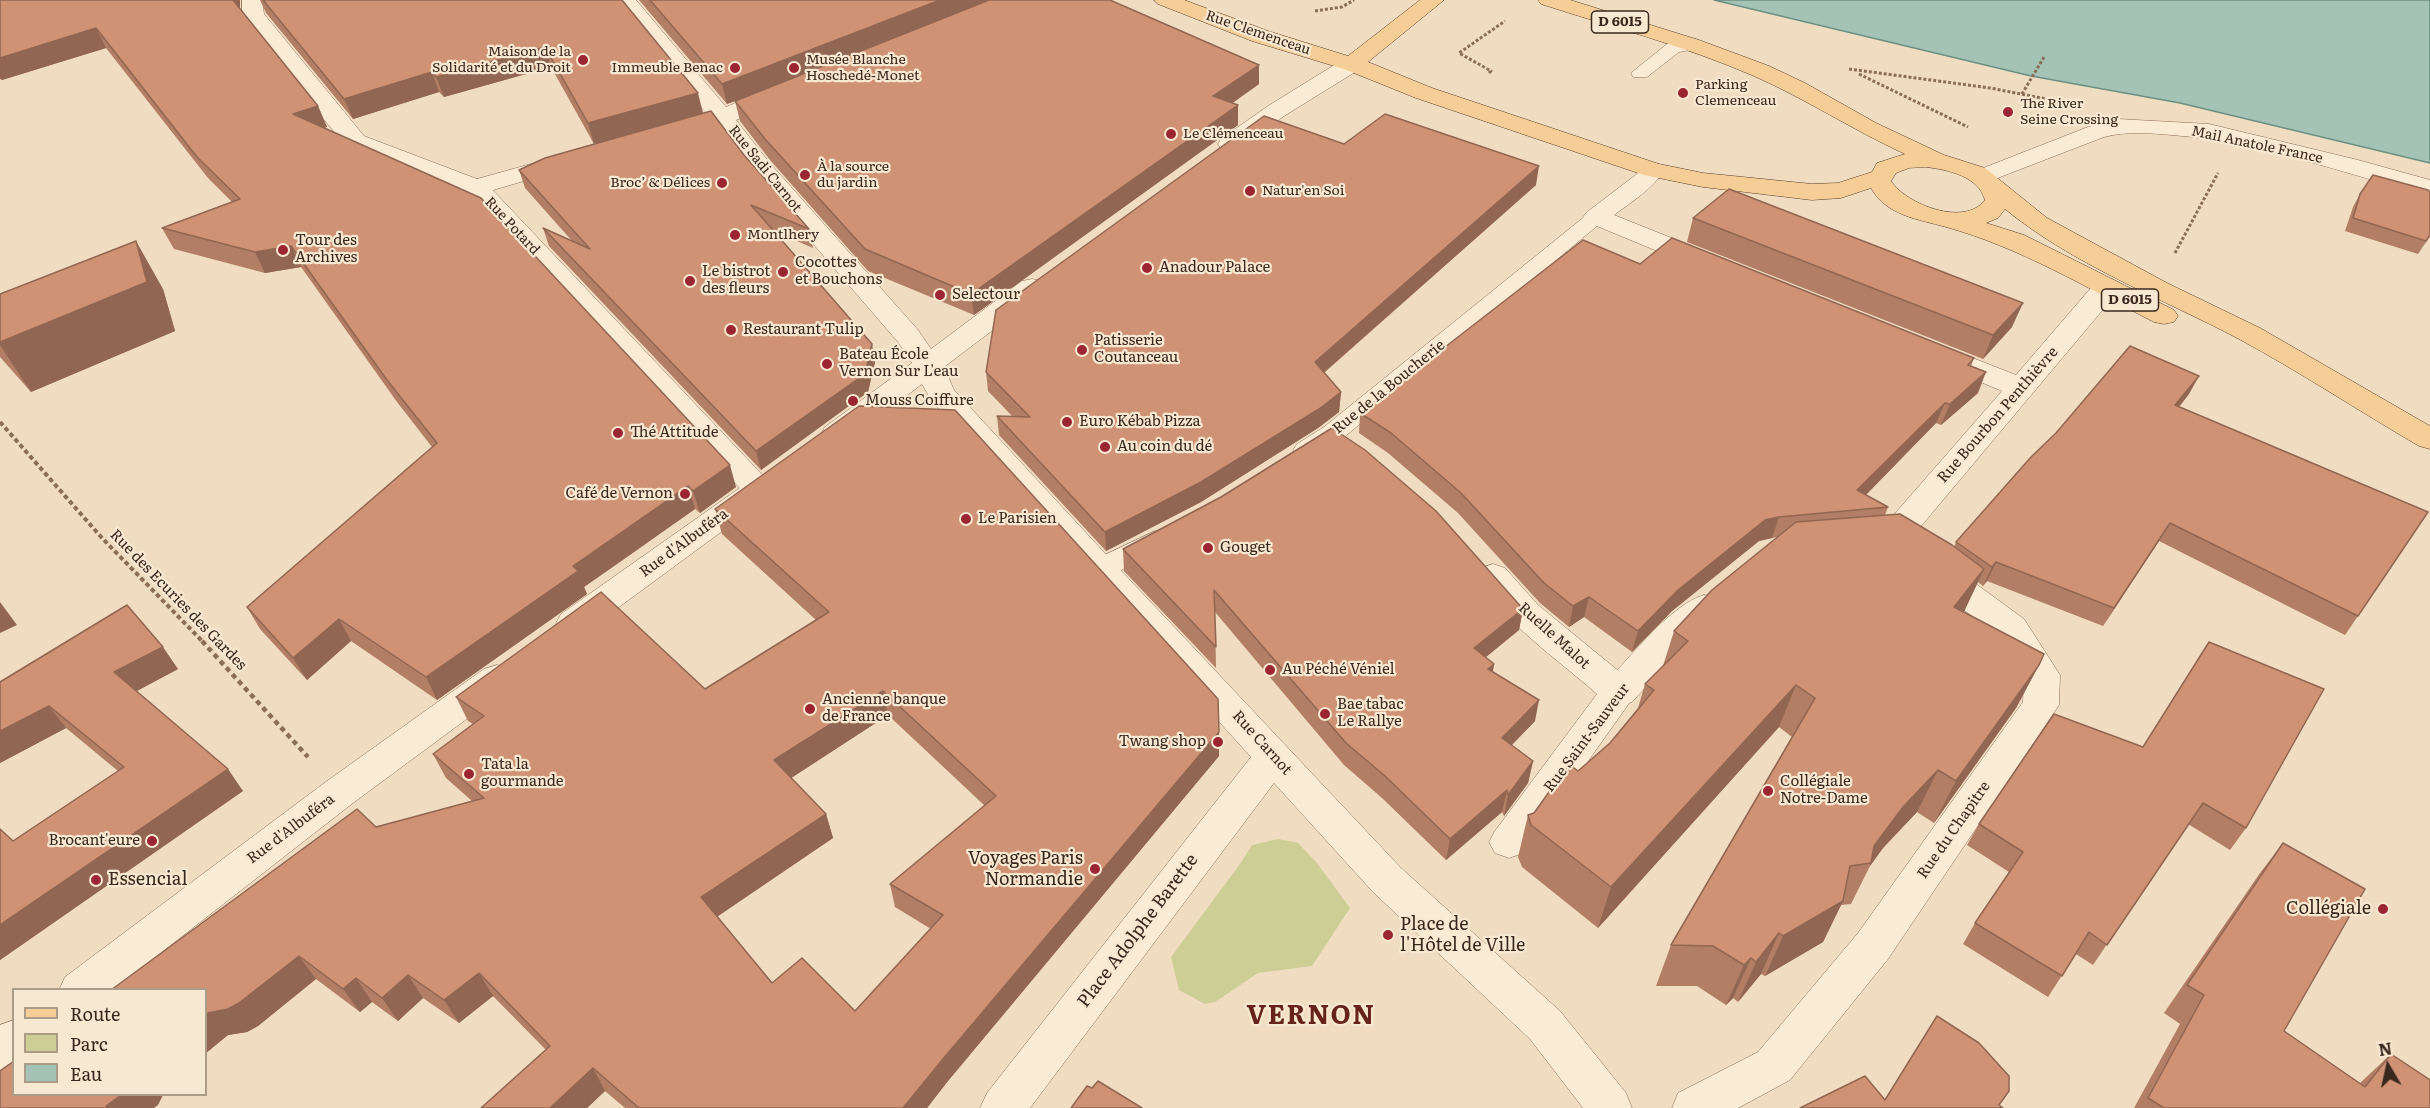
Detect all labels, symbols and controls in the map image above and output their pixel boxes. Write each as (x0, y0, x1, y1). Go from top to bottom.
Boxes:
street label: Rue Clemenceau (1203, 7, 1313, 59)
road number: D 6015 (1592, 11, 1648, 33)
place label: Maison de la Solidarité et du Droit (432, 44, 571, 76)
place label: Musée Blanche Hoschedé-Monet (806, 52, 920, 84)
marker: Maison de la Solidarité et du Droit (576, 53, 590, 67)
place label: Immeuble Benac (612, 60, 723, 76)
marker: Immeuble Benac (728, 61, 742, 75)
marker: Musée Blanche Hoschedé-Monet (787, 61, 801, 75)
place label: Parking Clemenceau (1695, 77, 1776, 110)
marker: Parking Clemenceau (1676, 86, 1690, 100)
place label: The River Seine Crossing (2020, 96, 2118, 128)
marker: The River Seine Crossing (2001, 105, 2015, 119)
street label: Rue Sadi Carnot (725, 122, 805, 216)
street label: Mail Anatole France (2190, 123, 2324, 167)
place label: Le Clémenceau (1183, 126, 1283, 142)
marker: Le Clémenceau (1164, 127, 1178, 141)
place label: À la source du jardin (817, 159, 889, 192)
marker: À la source du jardin (798, 168, 812, 182)
place label: Broc’ & Délices (610, 175, 710, 191)
marker: Broc’ & Délices (715, 176, 729, 190)
place label: Natur'en Soi (1262, 183, 1344, 199)
marker: Natur'en Soi (1243, 184, 1257, 198)
street label: Rue Potard (481, 194, 543, 258)
place label: Montlhery (747, 227, 819, 243)
marker: Montlhery (728, 228, 742, 242)
place label: Tour des Archives (295, 232, 357, 267)
marker: Tour des Archives (276, 243, 290, 257)
place label: Cocottes et Bouchons (795, 254, 882, 289)
place label: Anadour Palace (1159, 259, 1270, 277)
marker: Anadour Palace (1140, 261, 1154, 275)
place label: Le bistrot des fleurs (702, 263, 770, 298)
marker: Cocottes et Bouchons (776, 265, 790, 279)
marker: Le bistrot des fleurs (683, 274, 697, 288)
place label: Selectour (952, 286, 1020, 304)
marker: Selectour (933, 288, 947, 302)
road number: D 6015 (2102, 289, 2158, 311)
place label: Restaurant Tulip (743, 321, 864, 339)
marker: Restaurant Tulip (724, 323, 738, 337)
place label: Patisserie Coutanceau (1094, 332, 1178, 367)
street label: Rue de la Boucherie (1329, 336, 1449, 438)
marker: Patisserie Coutanceau (1075, 343, 1089, 357)
street label: Rue Bourbon Penthièvre (1934, 343, 2062, 487)
place label: Bateau École Vernon Sur L'eau (839, 346, 959, 381)
marker: Bateau École Vernon Sur L'eau (820, 357, 834, 371)
place label: Mouss Coiffure (865, 392, 974, 410)
marker: Mouss Coiffure (846, 394, 860, 408)
place label: Euro Kébab Pizza (1079, 413, 1201, 431)
marker: Euro Kébab Pizza (1060, 415, 1074, 429)
place label: Thé Attitude (630, 424, 718, 442)
marker: Thé Attitude (611, 426, 625, 440)
place label: Au coin du dé (1117, 438, 1212, 456)
marker: Au coin du dé (1098, 440, 1112, 454)
place label: Café de Vernon (566, 485, 673, 503)
marker: Café de Vernon (678, 487, 692, 501)
street label: Rue d'Albuféra (636, 505, 732, 581)
place label: Le Parisien (978, 510, 1057, 528)
marker: Le Parisien (959, 512, 973, 526)
street label: Rue des Ecuries des Gardes (106, 526, 250, 674)
place label: Gouget (1220, 539, 1271, 557)
marker: Gouget (1201, 541, 1215, 555)
street label: Ruelle Malot (1514, 599, 1594, 673)
place label: Au Péché Véniel (1282, 661, 1394, 679)
marker: Au Péché Véniel (1263, 663, 1277, 677)
street label: Rue Saint-Sauveur (1540, 680, 1634, 796)
place label: Ancienne banque de France (822, 691, 946, 726)
place label: Bae tabac Le Rallye (1337, 696, 1404, 731)
marker: Ancienne banque de France (803, 702, 817, 716)
street label: Rue Carnot (1228, 707, 1296, 779)
marker: Bae tabac Le Rallye (1318, 707, 1332, 721)
place label: Twang shop (1118, 733, 1206, 751)
marker: Twang shop (1211, 735, 1225, 749)
place label: Tata la gourmande (481, 756, 564, 791)
marker: Tata la gourmande (462, 767, 476, 781)
place label: Collégiale Notre-Dame (1780, 773, 1868, 808)
street label: Rue du Chapitre (1914, 778, 1994, 882)
marker: Collégiale Notre-Dame (1761, 784, 1775, 798)
street label: Rue d'Albuféra (244, 790, 338, 868)
place label: Brocant'eure (48, 832, 140, 850)
marker: Brocant'eure (145, 834, 159, 848)
place label: Voyages Paris Normandie (968, 848, 1083, 890)
street label: Place Adolphe Barette (1073, 850, 1203, 1012)
marker: Voyages Paris Normandie (1088, 862, 1102, 876)
place label: Essencial (108, 869, 187, 891)
marker: Essencial (89, 873, 103, 887)
place label: Collégiale (2286, 898, 2371, 920)
marker: Collégiale (2376, 902, 2390, 916)
place label: Place de l'Hôtel de Ville (1400, 914, 1525, 956)
marker: Place de l'Hôtel de Ville (1381, 928, 1395, 942)
legend (12, 988, 207, 1096)
text: Route (70, 1000, 120, 1027)
district label: VERNON (1247, 1000, 1375, 1032)
text: Parc (70, 1030, 108, 1057)
text: N (2377, 1035, 2394, 1061)
north arrow (2358, 1036, 2418, 1096)
text: Eau (70, 1060, 102, 1087)

